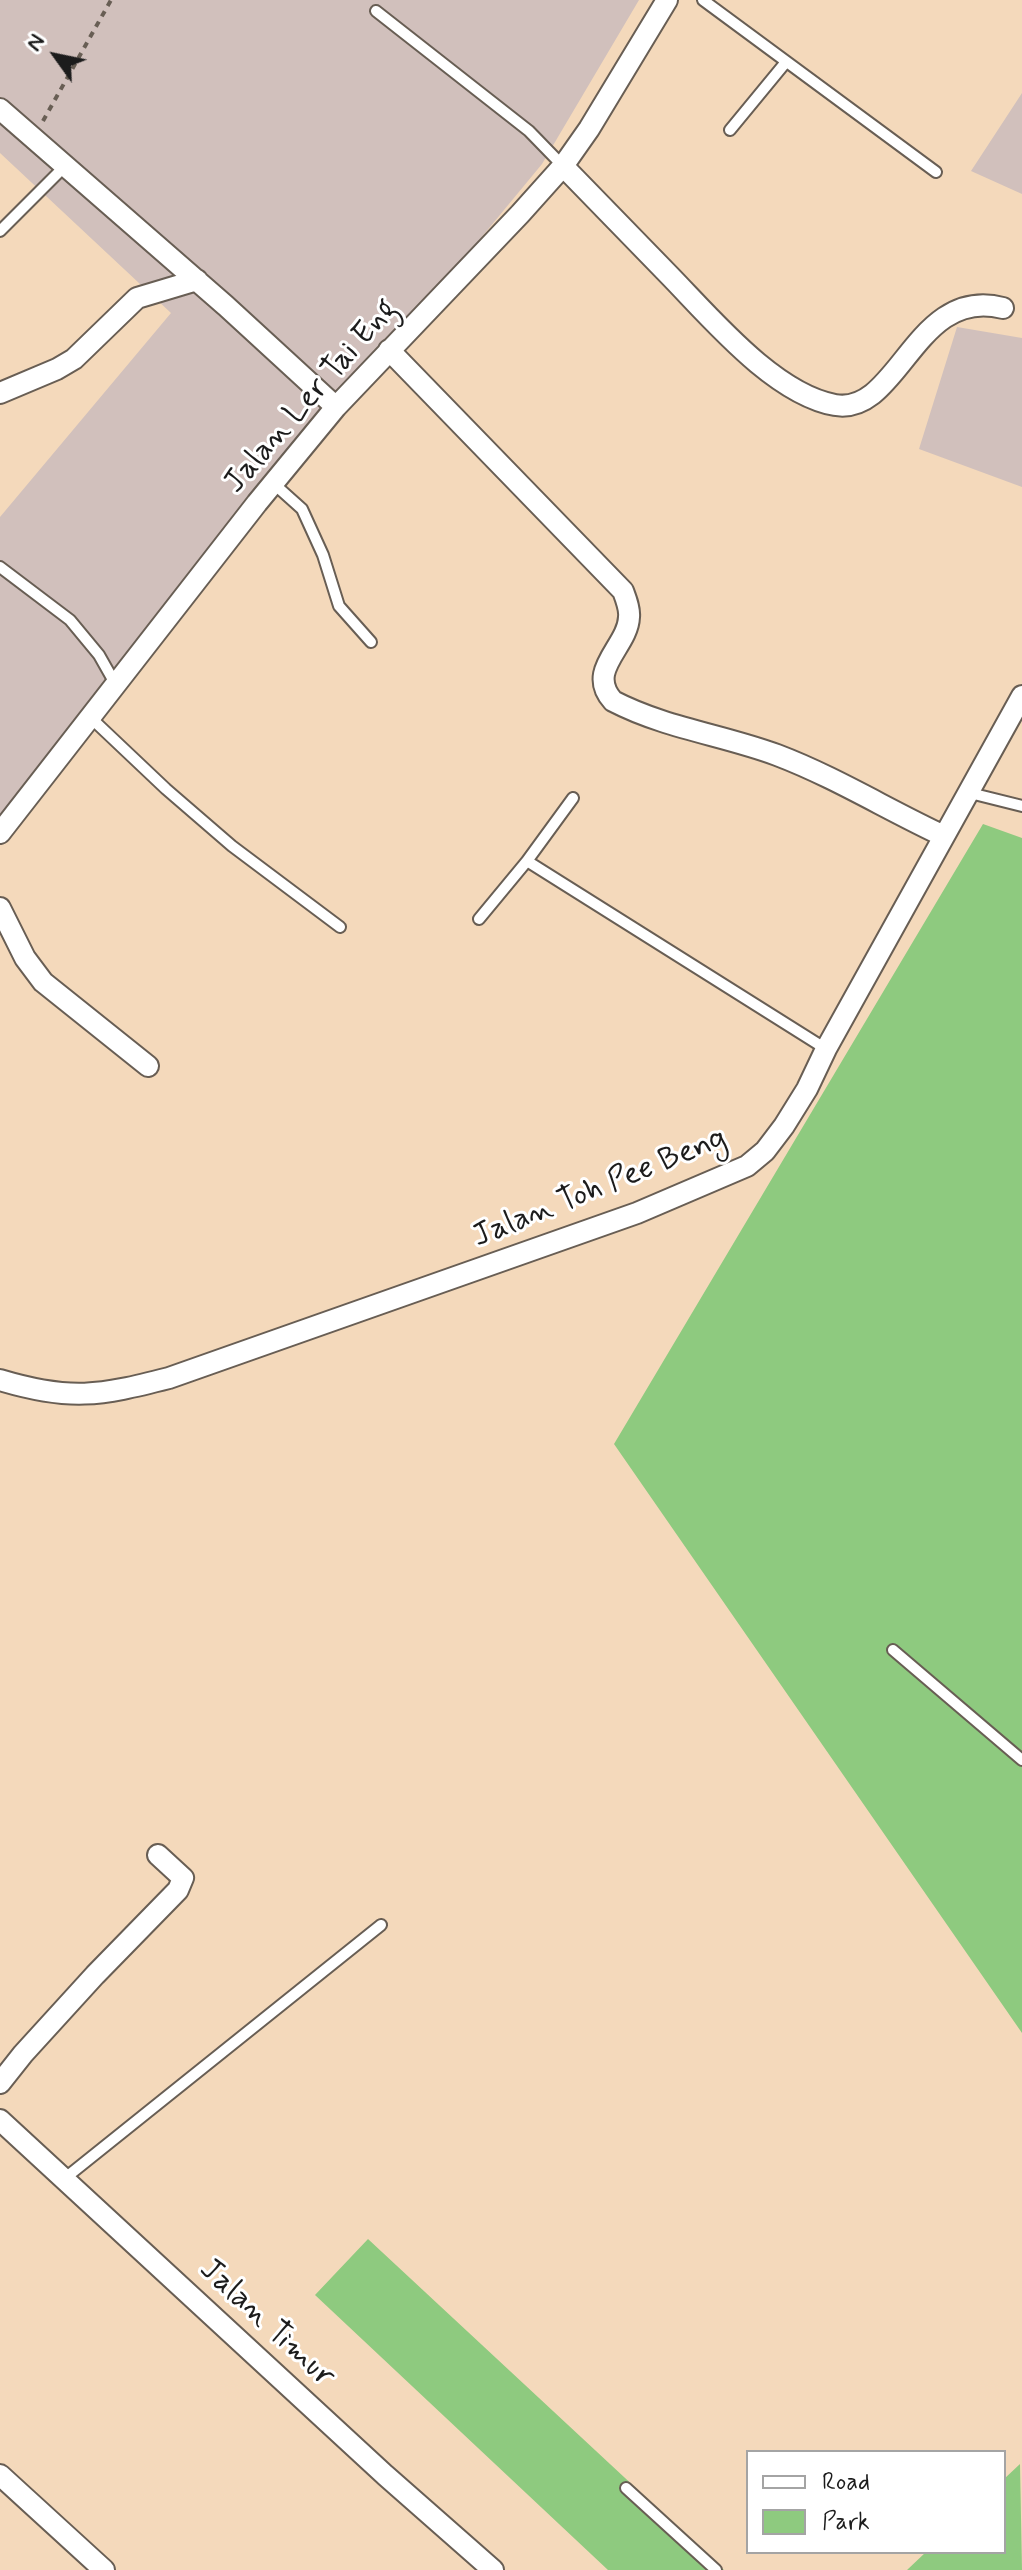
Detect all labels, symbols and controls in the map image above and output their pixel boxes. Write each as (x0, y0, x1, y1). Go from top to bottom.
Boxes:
north arrow (16, 16, 96, 96)
text: N (20, 29, 52, 57)
street label: Jalan Ler Tai Eng (217, 292, 407, 502)
street label: Jalan Toh Pee Beng (467, 1121, 733, 1257)
street label: Jalan Timur (190, 2251, 342, 2397)
legend (746, 2450, 1006, 2554)
text: Road (822, 2467, 870, 2498)
text: Park (822, 2507, 870, 2538)

